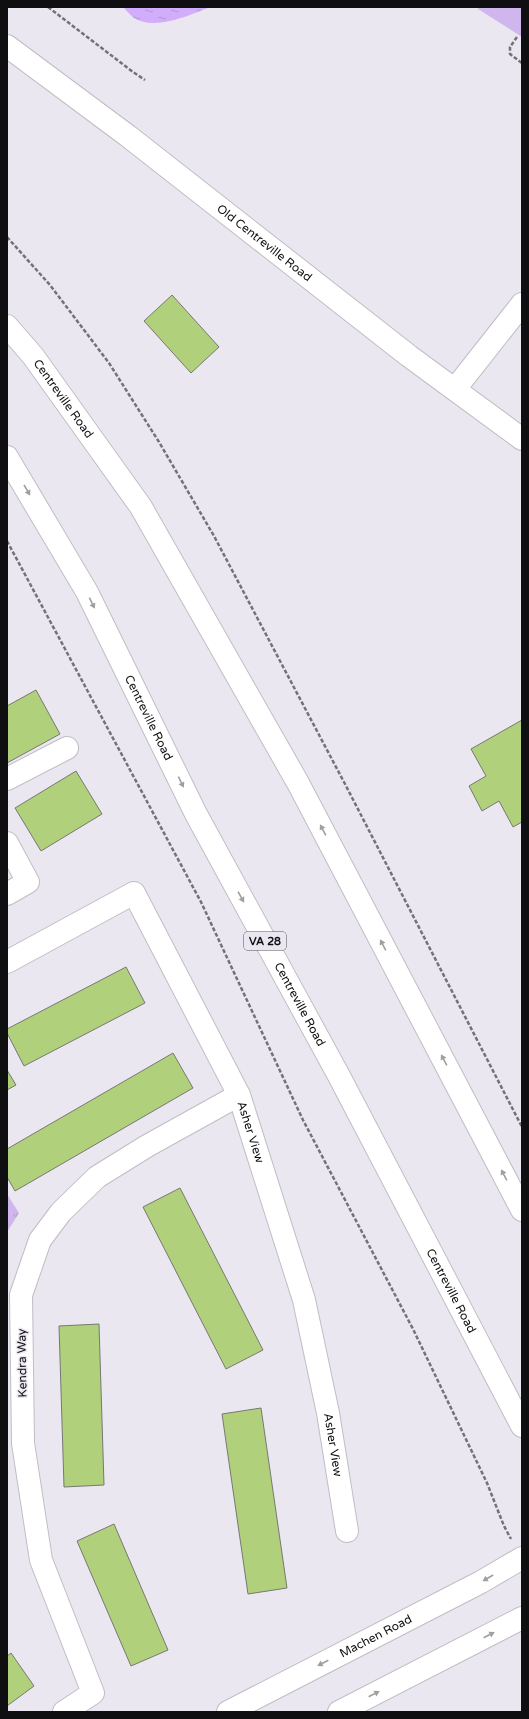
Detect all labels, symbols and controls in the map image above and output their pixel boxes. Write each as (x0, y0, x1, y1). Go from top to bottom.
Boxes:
street label: Old Centreville Road (214, 201, 315, 284)
street label: Centreville Road (31, 357, 96, 441)
one-way arrow (24, 484, 31, 496)
one-way arrow (89, 597, 95, 609)
street label: Centreville Road (122, 673, 176, 763)
one-way arrow (177, 777, 184, 788)
one-way arrow (320, 824, 326, 836)
one-way arrow (238, 891, 245, 903)
road number: VA 28 (244, 932, 286, 950)
one-way arrow (380, 939, 386, 951)
street label: Centreville Road (271, 960, 328, 1049)
one-way arrow (440, 1054, 447, 1066)
street label: Asher View (234, 1099, 267, 1165)
one-way arrow (501, 1169, 507, 1181)
street label: Centreville Road (423, 1246, 479, 1335)
street label: Kendra Way (14, 1328, 30, 1398)
street label: Asher View (321, 1412, 345, 1478)
one-way arrow (482, 1574, 494, 1581)
street label: Machen Road (337, 1612, 414, 1661)
one-way arrow (484, 1632, 495, 1638)
one-way arrow (317, 1660, 329, 1666)
one-way arrow (368, 1691, 379, 1697)

